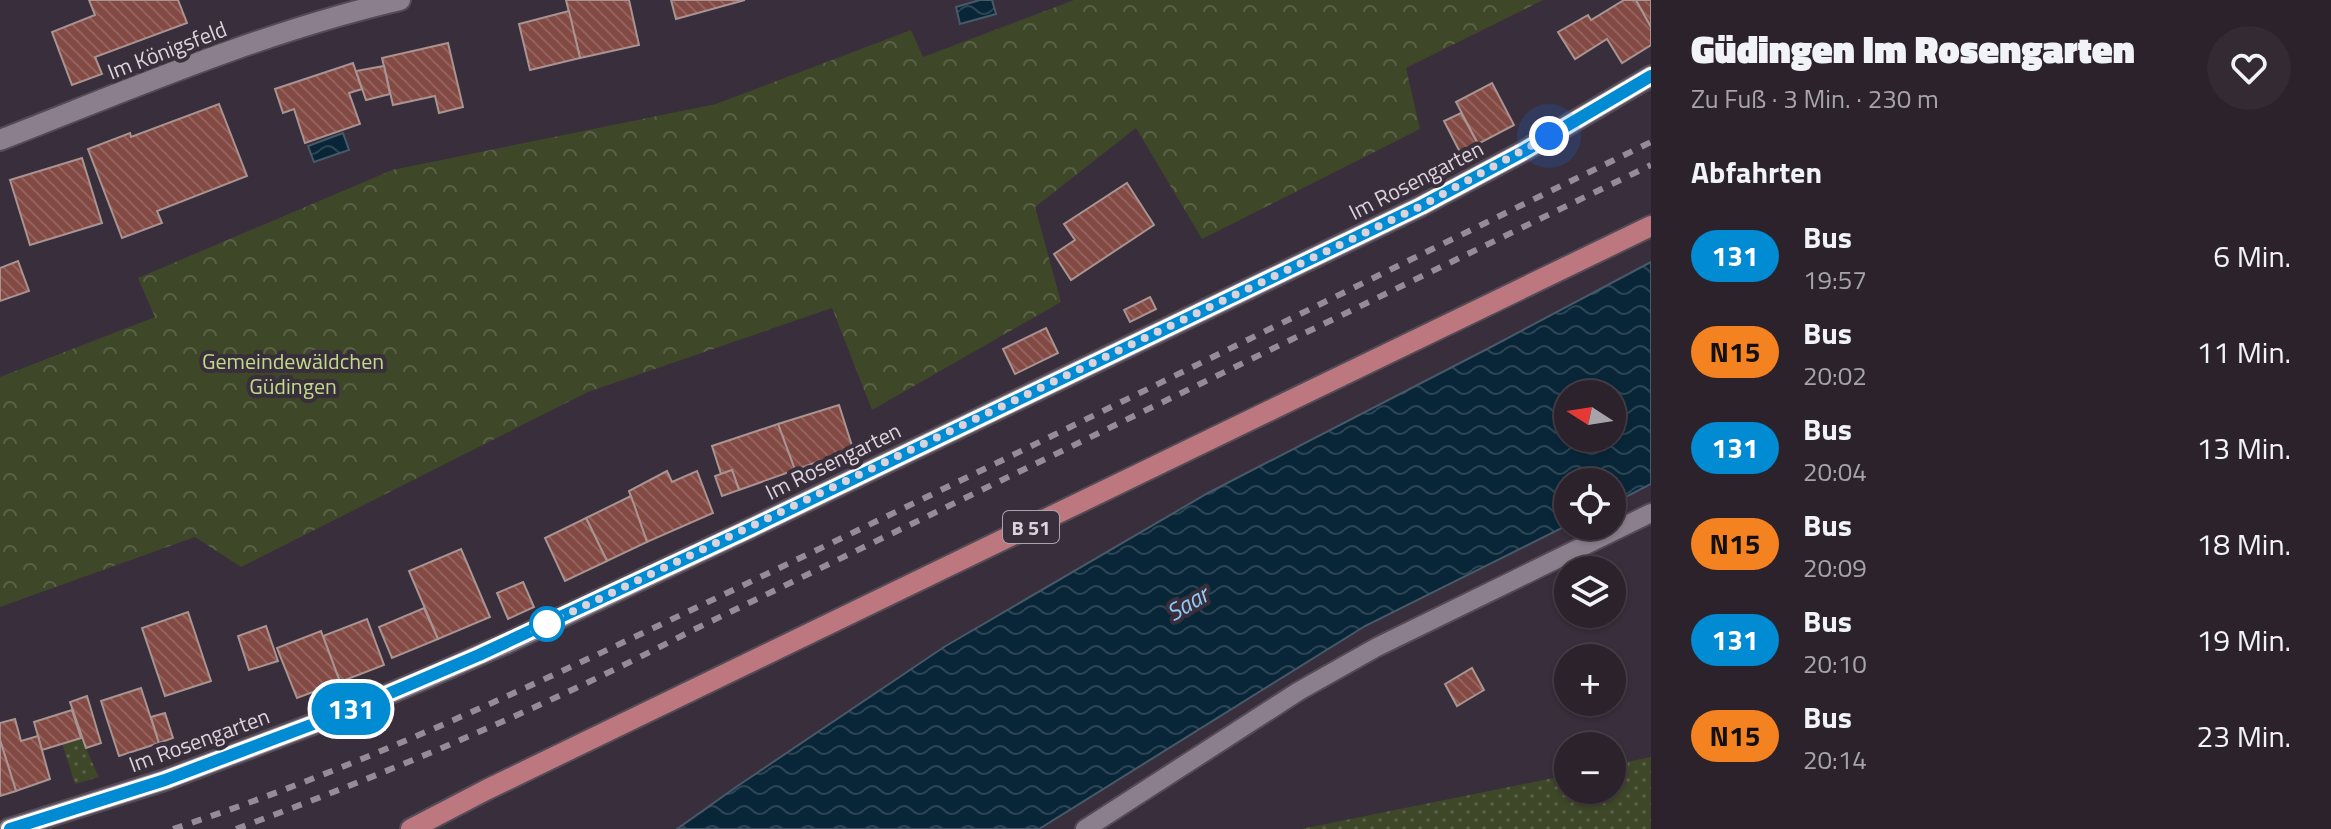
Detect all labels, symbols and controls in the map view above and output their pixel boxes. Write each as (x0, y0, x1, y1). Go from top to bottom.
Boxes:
street label: Im Königsfeld (102, 12, 232, 88)
text: Güdingen Im Rosengarten (1691, 20, 2135, 78)
button: heart (2207, 26, 2291, 110)
text: Zu Fuß · 3 Min. · 230 m (1691, 79, 1939, 118)
your location (1529, 116, 1569, 156)
street label: Im Rosengarten (1343, 131, 1489, 229)
text: Abfahrten (1691, 149, 1822, 195)
text: Bus (1803, 214, 1852, 260)
text: 6 Min. (2213, 233, 2291, 279)
text: 131 (1711, 234, 1759, 277)
text: 19:57 (1803, 260, 1867, 299)
text: Bus (1803, 310, 1852, 356)
text: 11 Min. (2196, 329, 2291, 375)
text: N15 (1710, 330, 1760, 373)
park label: Gemeindewäldchen Güdingen (202, 344, 384, 403)
text: 20:02 (1803, 356, 1867, 395)
north arrow (1554, 380, 1626, 452)
map controls (1554, 380, 1626, 804)
text: Bus (1803, 406, 1852, 452)
street label: Im Rosengarten (759, 413, 907, 509)
text: 13 Min. (2196, 425, 2291, 471)
text: 131 (1711, 426, 1759, 469)
text: 20:04 (1803, 452, 1867, 491)
button: locate (1554, 468, 1626, 540)
text: Bus (1803, 502, 1852, 548)
road number: B 51 (1003, 511, 1059, 543)
text: 18 Min. (2196, 521, 2291, 567)
text: N15 (1710, 522, 1760, 565)
text: 20:09 (1803, 548, 1867, 587)
button: layers (1554, 556, 1626, 628)
water label: Saar (1159, 575, 1218, 630)
text: Bus (1803, 598, 1852, 644)
unlabelled marker (530, 607, 564, 641)
text: 19 Min. (2196, 617, 2291, 663)
text: 131 (1711, 618, 1759, 661)
button: + (1554, 644, 1626, 716)
text: 20:10 (1803, 644, 1867, 683)
line badge: 131 (305, 683, 397, 735)
text: 131 (327, 687, 375, 730)
text: Bus (1803, 694, 1852, 740)
street label: Im Rosengarten (124, 699, 274, 781)
text: 23 Min. (2196, 713, 2291, 759)
text: N15 (1710, 714, 1760, 757)
button: − (1554, 732, 1626, 804)
text: 20:14 (1803, 740, 1867, 779)

